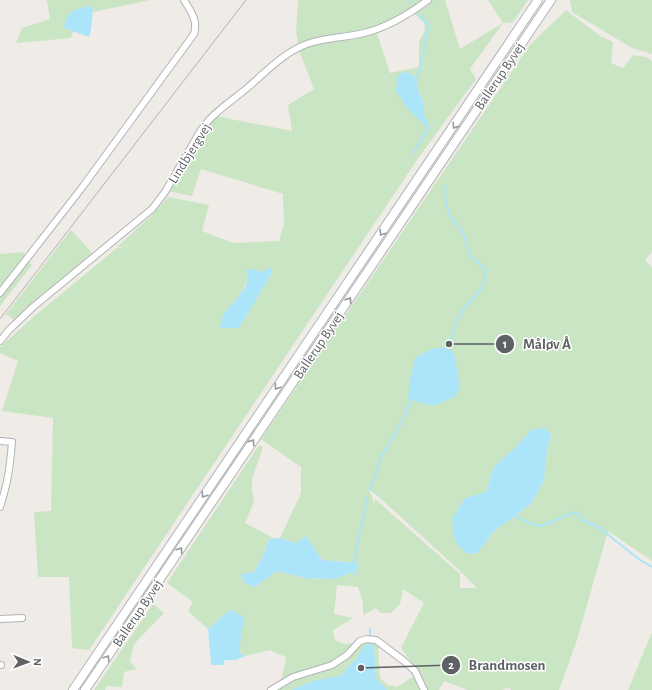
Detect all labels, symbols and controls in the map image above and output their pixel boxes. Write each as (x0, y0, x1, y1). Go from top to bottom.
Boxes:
street label: Ballerup Byvej (472, 40, 527, 113)
street label: Lindbjergvej (166, 121, 214, 186)
one-way arrow (453, 121, 460, 128)
one-way arrow (379, 229, 386, 236)
one-way arrow (344, 297, 351, 304)
street label: Ballerup Byvej (291, 309, 346, 382)
callout: Måløv Å (495, 330, 579, 357)
text: Måløv Å (523, 336, 571, 352)
text: 1 (503, 338, 507, 350)
one-way arrow (274, 383, 282, 390)
one-way arrow (248, 440, 255, 447)
one-way arrow (202, 490, 209, 497)
one-way arrow (175, 547, 182, 554)
street label: Ballerup Byvej (110, 577, 165, 650)
north arrow (8, 642, 48, 682)
callout: Brandmosen (441, 652, 554, 679)
one-way arrow (102, 655, 110, 662)
text: N (32, 658, 43, 666)
text: Brandmosen (469, 658, 546, 673)
text: 2 (448, 659, 454, 671)

